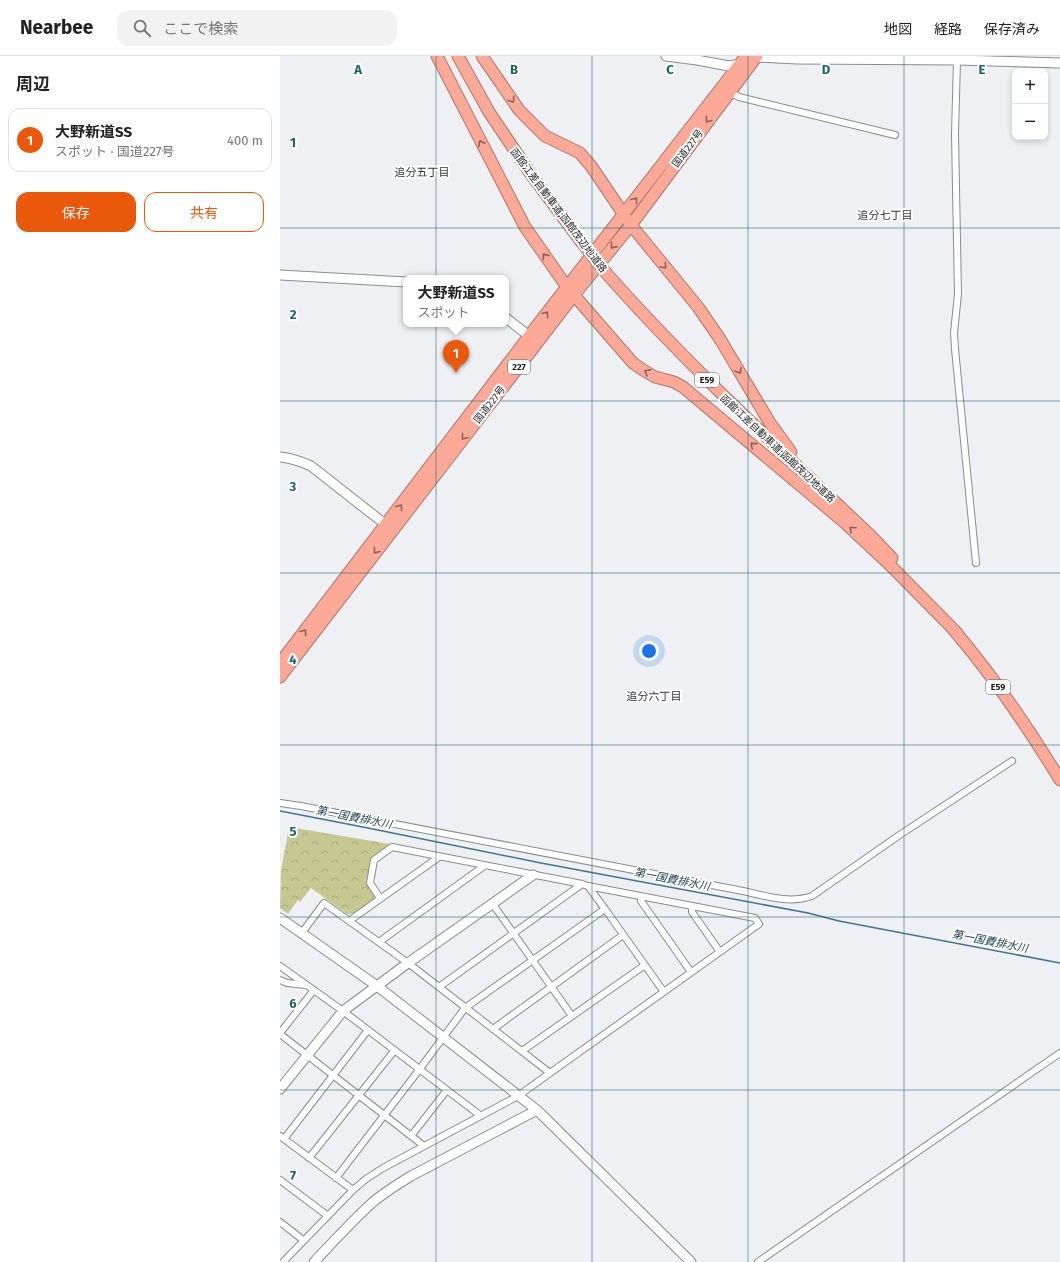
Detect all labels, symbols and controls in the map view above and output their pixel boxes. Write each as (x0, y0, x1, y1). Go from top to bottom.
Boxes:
search box (117, 10, 397, 46)
text: Nearbee (20, 16, 93, 39)
icon: search (131, 17, 153, 39)
text: ここで検索 (163, 20, 238, 38)
text: 地図 (884, 21, 912, 38)
text: 経路 (934, 21, 962, 38)
text: 保存済み (984, 21, 1040, 38)
text: A (353, 62, 362, 77)
text: B (510, 62, 518, 77)
text: C (666, 62, 674, 77)
text: D (822, 62, 831, 77)
text: E (979, 62, 986, 77)
map controls (1012, 68, 1048, 140)
button: + (1012, 68, 1048, 104)
text: 周辺 (16, 74, 50, 95)
one-way arrow (507, 95, 514, 102)
button: − (1012, 104, 1048, 140)
one-way arrow (706, 116, 713, 123)
text: 大野新道SS (55, 123, 132, 141)
street label: 国道227号 (670, 127, 706, 170)
text: 1 (27, 133, 33, 148)
text: 400 m (227, 133, 263, 148)
text: 1 (290, 135, 296, 150)
one-way arrow (478, 139, 486, 147)
text: スポット · 国道227号 (55, 144, 175, 159)
street label: 函館江差自動車道;函館茂辺地道路 (508, 146, 609, 275)
district label: 追分五丁目 (395, 166, 450, 179)
button: 保存 (16, 192, 136, 232)
button: 共有 (144, 192, 264, 232)
one-way arrow (630, 198, 637, 205)
district label: 追分七丁目 (858, 209, 913, 222)
one-way arrow (610, 242, 617, 249)
one-way arrow (543, 253, 550, 260)
one-way arrow (660, 261, 667, 268)
popup (403, 275, 509, 327)
text: 大野新道SS (418, 284, 495, 302)
text: スポット (418, 305, 470, 320)
text: 2 (290, 307, 297, 322)
one-way arrow (542, 311, 549, 318)
pin: 1 (443, 340, 469, 373)
road number: 227 (508, 360, 530, 374)
one-way arrow (735, 367, 742, 374)
one-way arrow (644, 370, 651, 377)
road number: E59 (695, 373, 719, 387)
street label: 国道227号 (471, 383, 508, 426)
street label: 函館江差自動車道;函館茂辺地道路 (717, 392, 837, 505)
one-way arrow (462, 433, 469, 440)
one-way arrow (750, 442, 758, 449)
text: 3 (289, 479, 297, 494)
one-way arrow (395, 504, 402, 511)
one-way arrow (849, 527, 857, 534)
one-way arrow (374, 547, 381, 554)
one-way arrow (299, 629, 306, 636)
your location (639, 641, 659, 661)
text: 4 (289, 652, 297, 667)
road number: E59 (986, 680, 1010, 694)
district label: 追分六丁目 (627, 690, 682, 703)
water label: 第一国費排水川 (315, 804, 394, 831)
text: 5 (290, 824, 297, 839)
water label: 第一国費排水川 (633, 866, 712, 893)
water label: 第一国費排水川 (951, 928, 1030, 955)
text: 6 (289, 996, 297, 1011)
text: 7 (290, 1168, 296, 1183)

